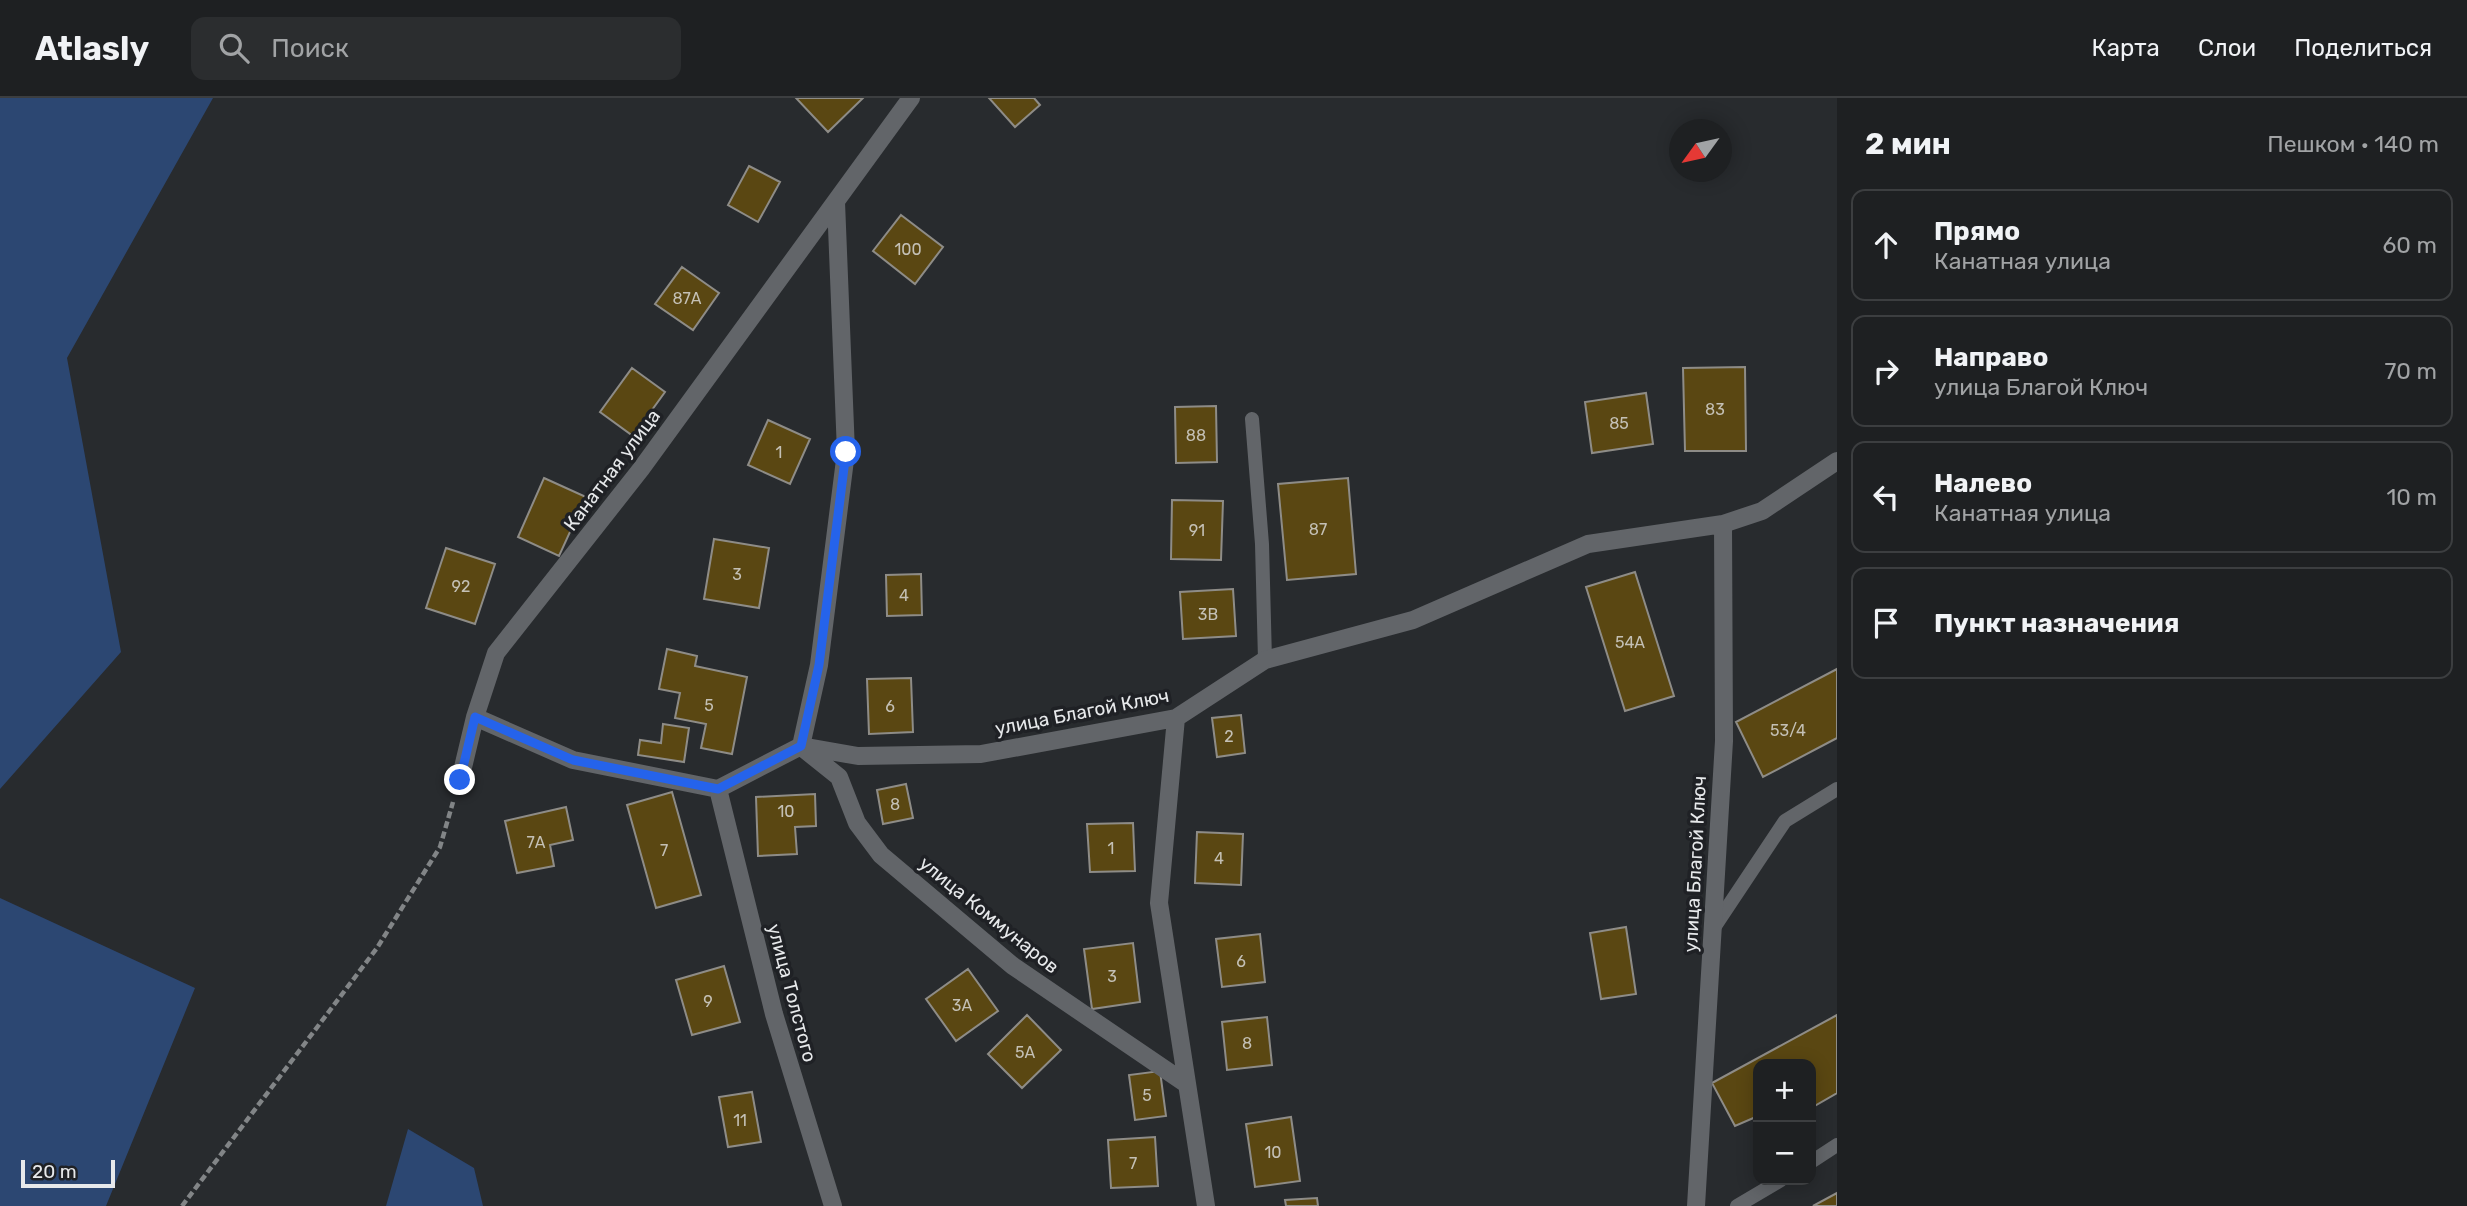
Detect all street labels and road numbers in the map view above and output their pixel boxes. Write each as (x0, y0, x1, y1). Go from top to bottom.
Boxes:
street label: Канатная улица (559, 405, 665, 535)
street label: улица Благой Ключ (993, 684, 1171, 740)
street label: улица Благой Ключ (1679, 775, 1711, 953)
street label: улица Коммунаров (915, 852, 1063, 978)
street label: улица Толстого (763, 921, 821, 1065)

